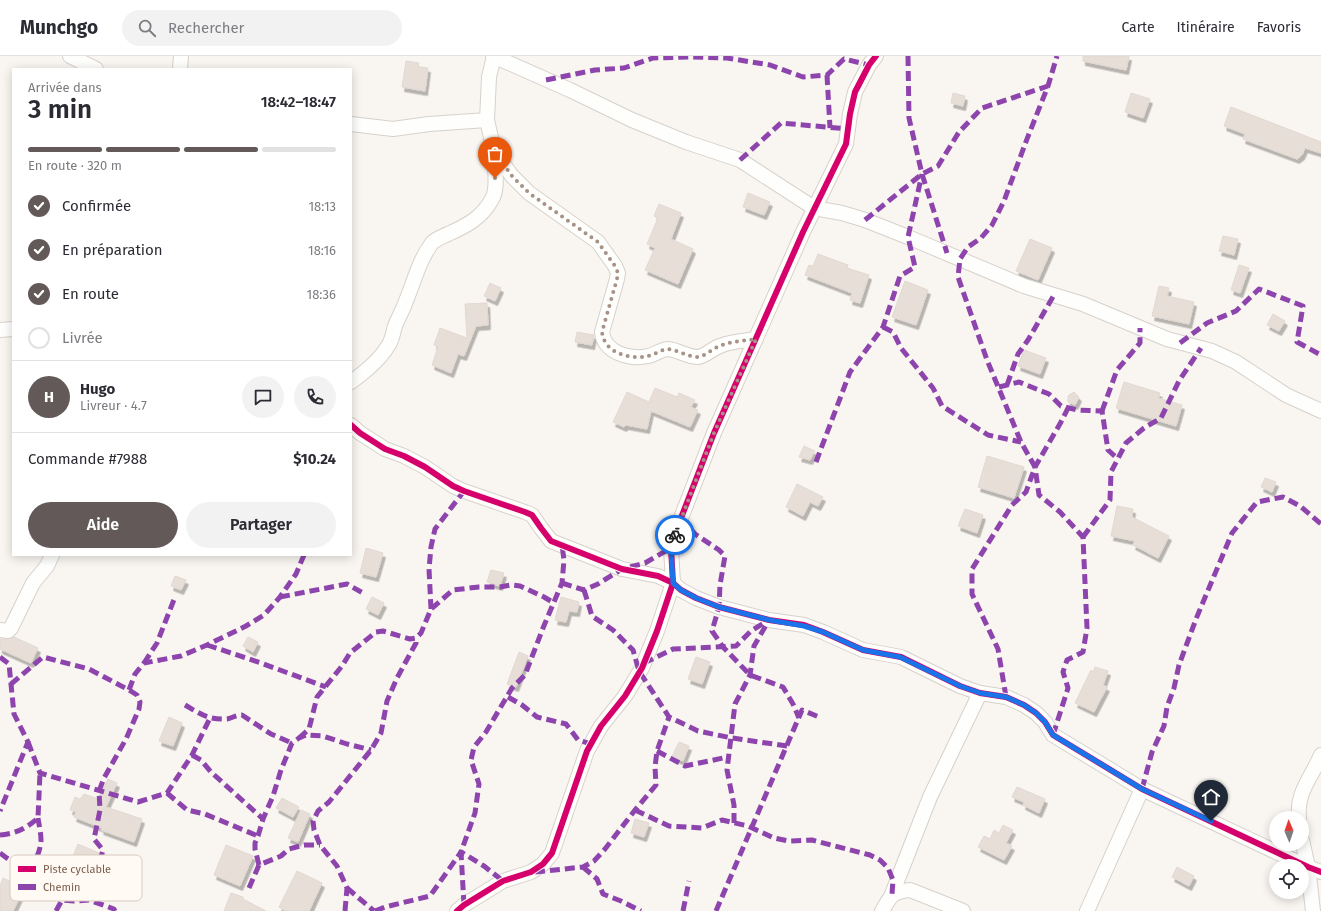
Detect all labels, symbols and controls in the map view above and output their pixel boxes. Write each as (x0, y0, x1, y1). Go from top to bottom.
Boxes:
search box (122, 10, 402, 46)
text: Munchgo (20, 16, 98, 39)
icon: search (136, 17, 158, 39)
text: Rechercher (168, 19, 244, 37)
text: Carte (1121, 19, 1155, 36)
text: Itinéraire (1177, 19, 1235, 36)
text: Favoris (1257, 19, 1301, 36)
text: Arrivée dans (28, 80, 102, 95)
text: 18:42–18:47 (261, 93, 336, 111)
text: 3 min (28, 94, 92, 125)
pin (478, 137, 512, 178)
icon: bag (484, 143, 506, 165)
text: En route · 320 m (28, 158, 122, 173)
icon: check (28, 195, 50, 217)
text: Confirmée (62, 197, 131, 215)
text: 18:13 (308, 199, 336, 214)
icon: check (28, 239, 50, 261)
text: En préparation (62, 241, 163, 259)
text: 18:16 (308, 243, 336, 258)
icon: check (28, 283, 50, 305)
text: En route (62, 285, 119, 303)
text: 18:36 (307, 287, 336, 302)
text: Livrée (62, 329, 103, 347)
button: chat (242, 376, 284, 418)
button: phone (294, 376, 336, 418)
text: Hugo (80, 380, 115, 398)
text: H (44, 388, 54, 406)
text: Livreur · 4.7 (80, 398, 147, 413)
text: Commande #7988 (28, 450, 147, 468)
text: $10.24 (293, 450, 336, 468)
button: Aide (28, 502, 178, 548)
button: Partager (186, 502, 336, 548)
courier (655, 515, 695, 555)
icon: bike (664, 524, 686, 546)
pin (1194, 780, 1228, 821)
icon: home (1200, 786, 1222, 808)
north arrow (1269, 811, 1309, 851)
map controls (1269, 811, 1309, 899)
legend (10, 855, 142, 901)
button: locate (1269, 859, 1309, 899)
text: Piste cyclable (43, 863, 111, 876)
text: Chemin (43, 881, 80, 894)

